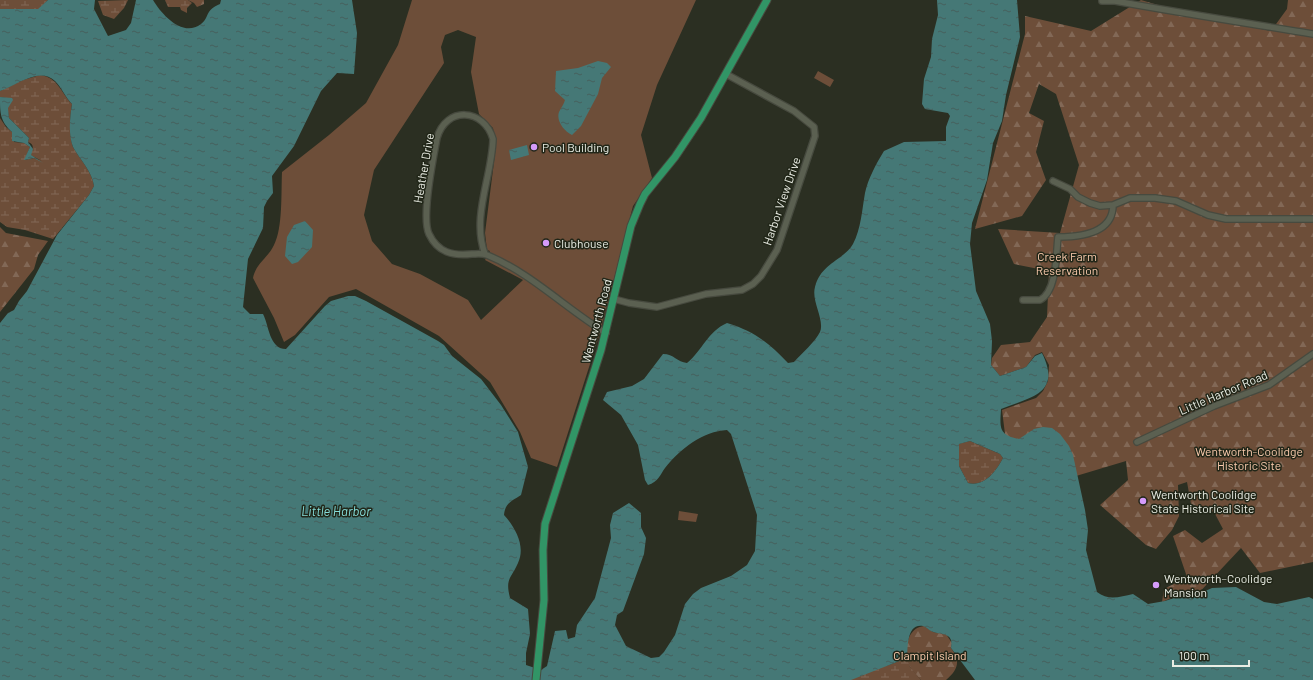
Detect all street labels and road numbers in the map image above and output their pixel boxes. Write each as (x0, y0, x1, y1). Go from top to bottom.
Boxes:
street label: Heather Drive (410, 132, 436, 204)
street label: Harbor View Drive (759, 155, 803, 247)
street label: Wentworth Road (578, 277, 614, 365)
street label: Little Harbor Road (1177, 367, 1269, 417)

